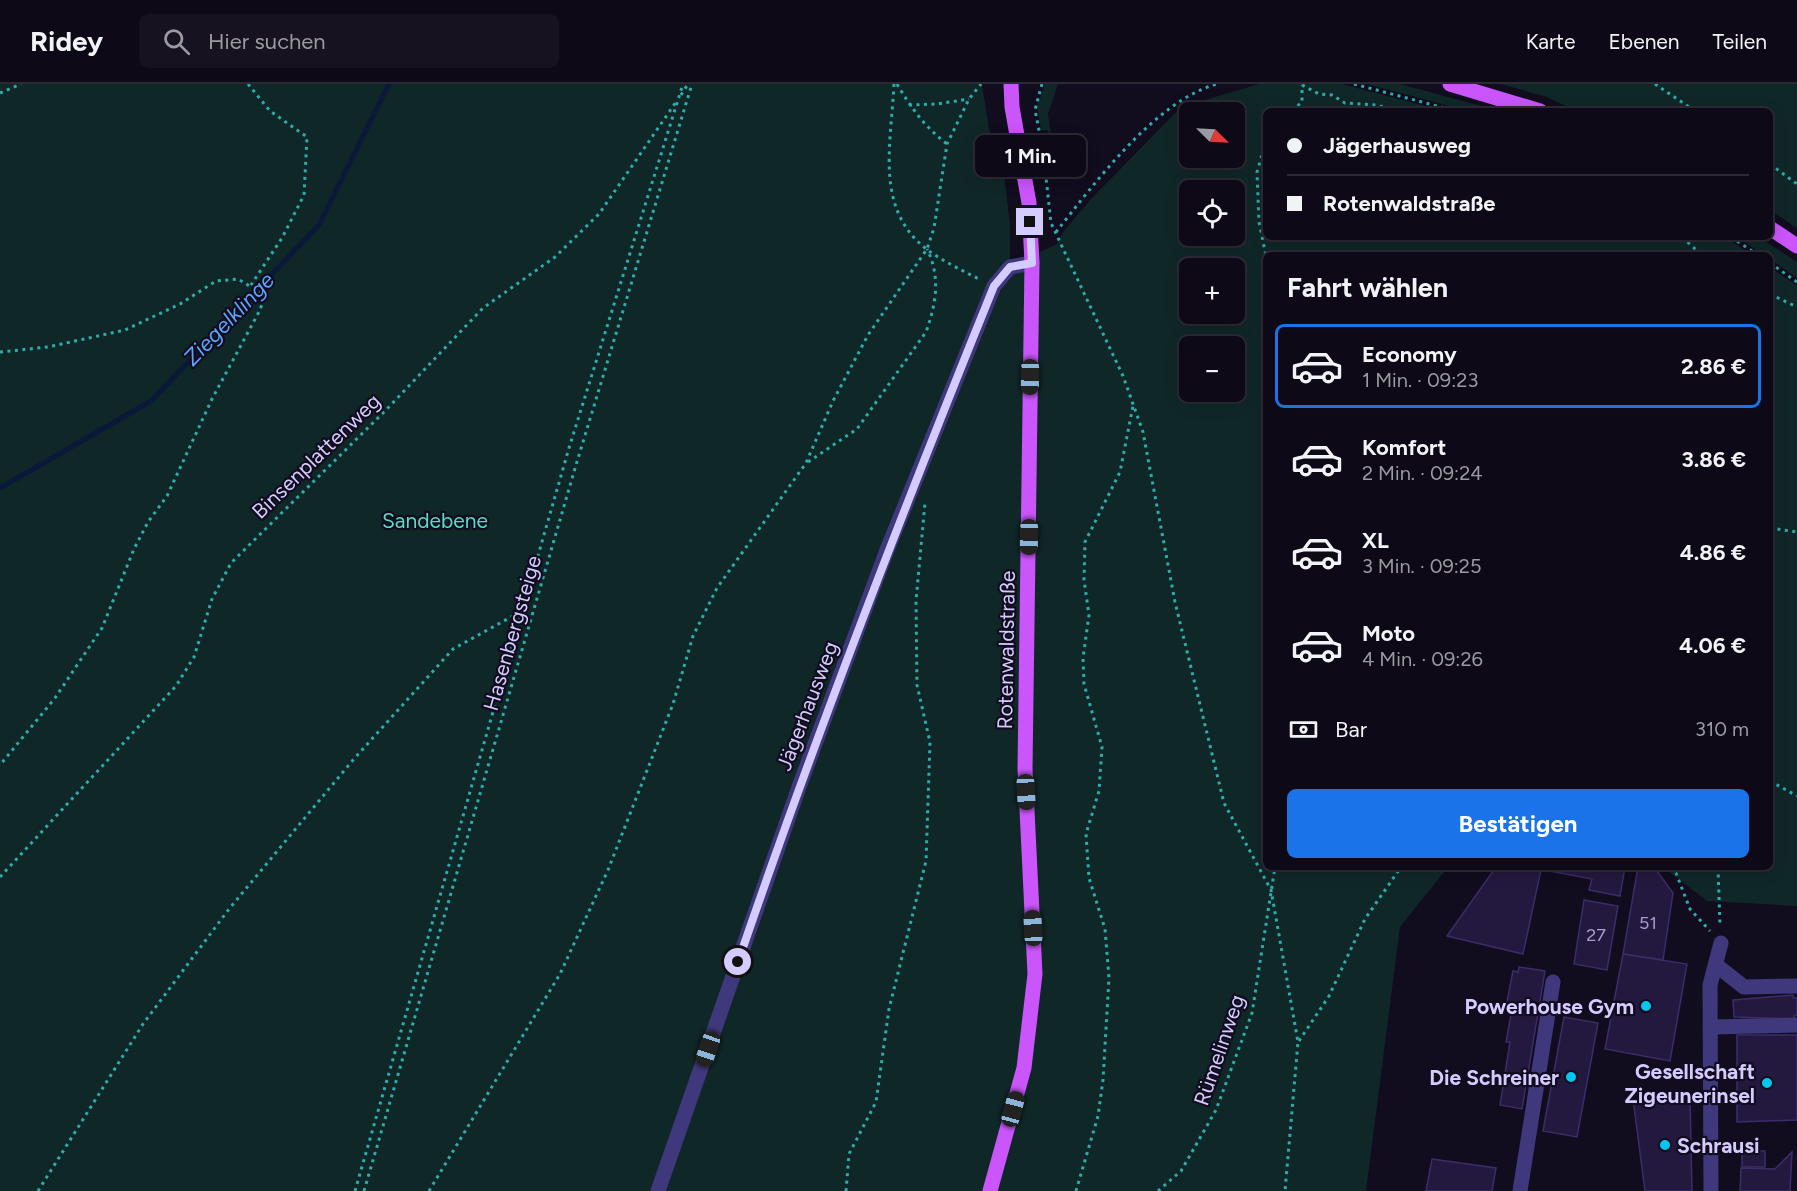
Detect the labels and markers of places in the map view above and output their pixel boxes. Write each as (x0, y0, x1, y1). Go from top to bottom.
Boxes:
place label: Powerhouse Gym (1464, 994, 1634, 1019)
marker: Powerhouse Gym (1639, 999, 1653, 1013)
place label: Gesellschaft Zigeunerinsel (1625, 1059, 1755, 1108)
place label: Die Schreiner (1429, 1065, 1559, 1090)
marker: Die Schreiner (1564, 1070, 1578, 1084)
marker: Gesellschaft Zigeunerinsel (1760, 1076, 1774, 1090)
place label: Schrausi (1677, 1133, 1760, 1158)
marker: Schrausi (1658, 1138, 1672, 1152)

